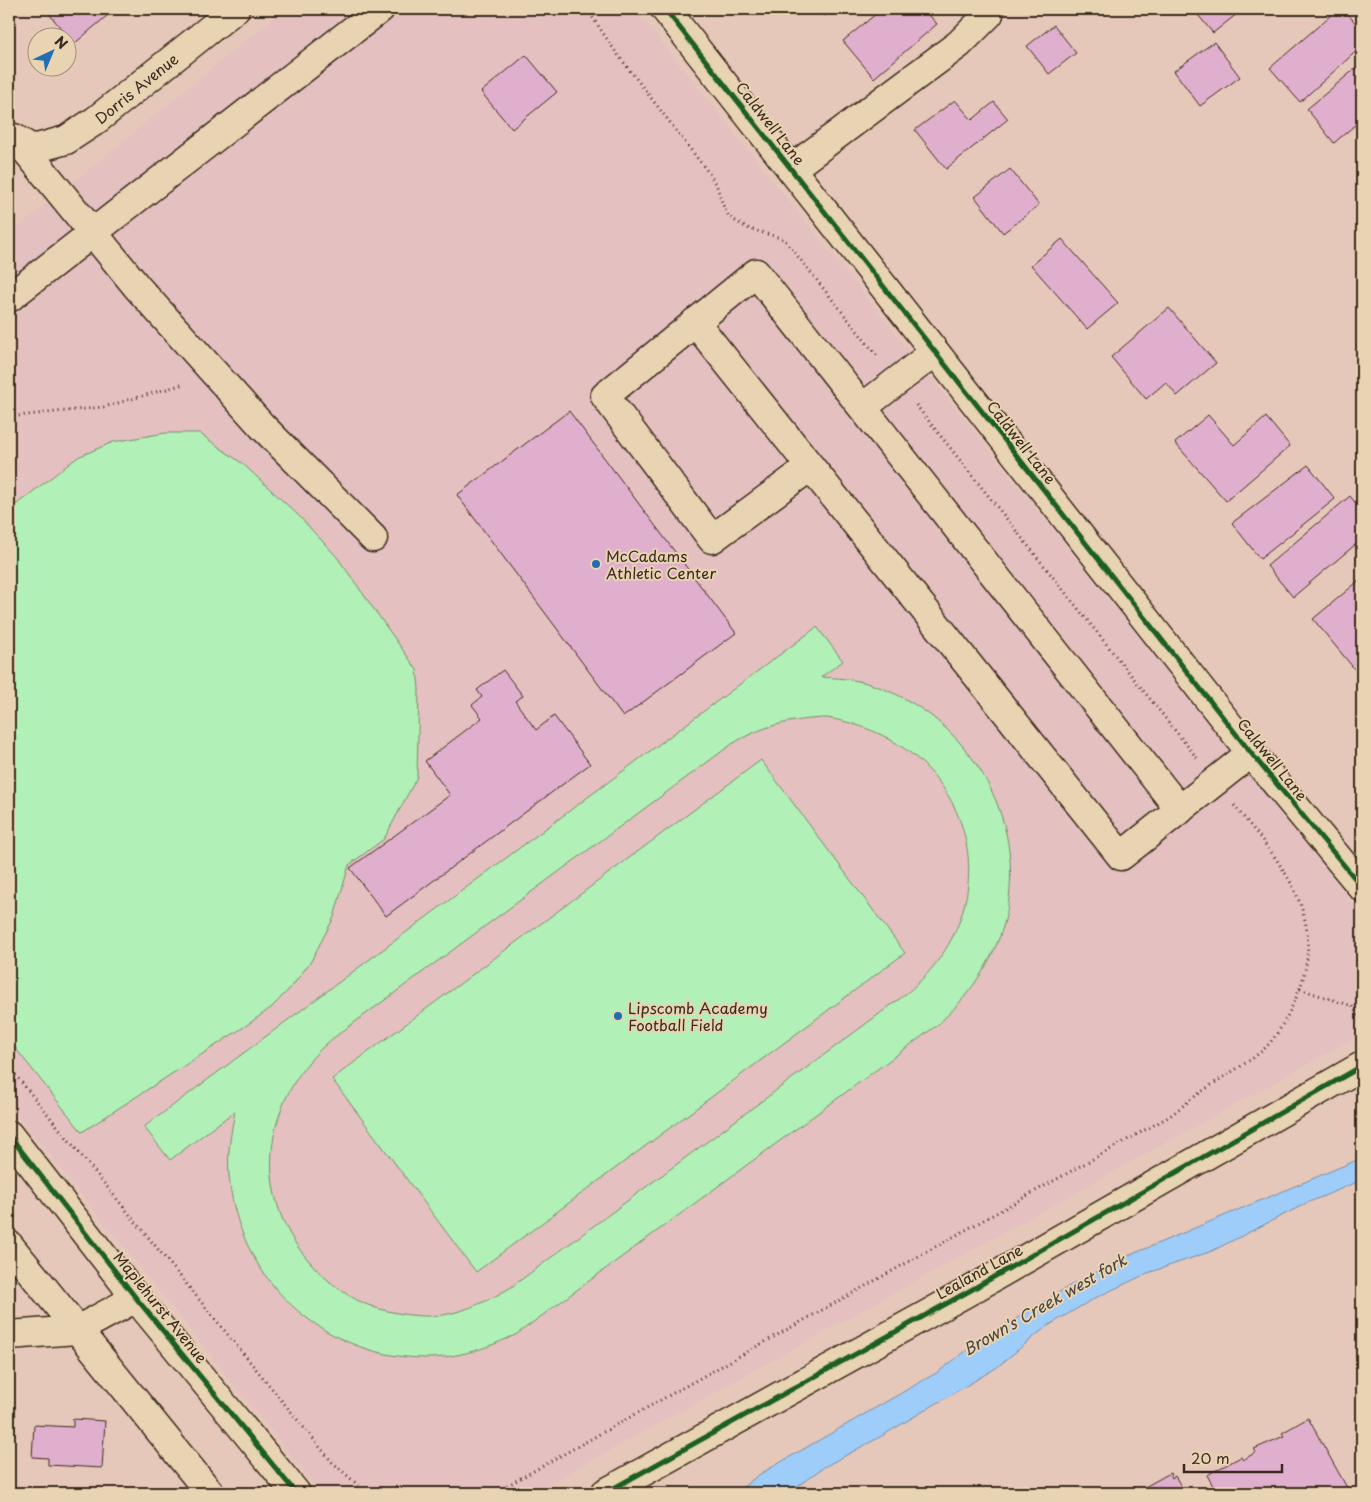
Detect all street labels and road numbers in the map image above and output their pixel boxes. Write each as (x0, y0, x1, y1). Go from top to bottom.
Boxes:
street label: Dorris Avenue (89, 47, 183, 129)
street label: Caldwell Lane (731, 76, 811, 170)
street label: Caldwell Lane (982, 395, 1062, 489)
street label: Caldwell Lane (1232, 713, 1314, 805)
street label: Lealand Lane (931, 1238, 1027, 1304)
street label: Maplehurst Avenue (109, 1246, 213, 1368)

